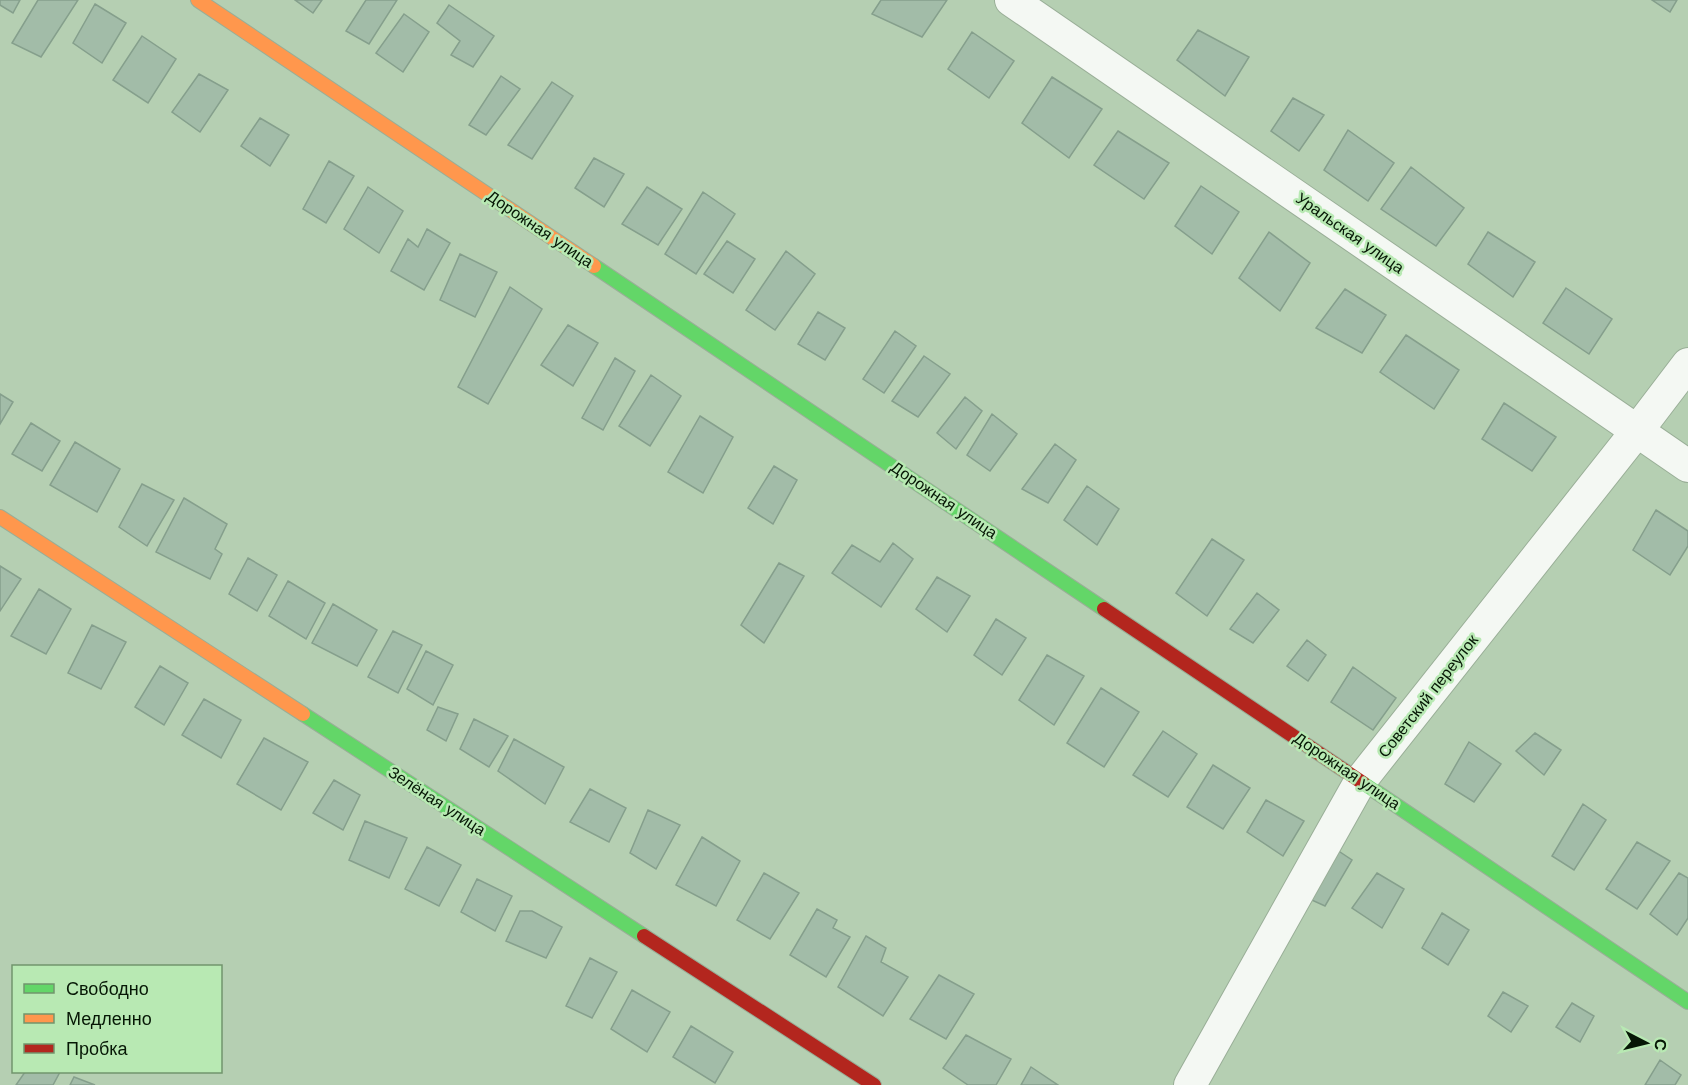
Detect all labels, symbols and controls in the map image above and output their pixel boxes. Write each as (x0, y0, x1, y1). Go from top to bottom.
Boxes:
street label: Дорожная улица (483, 186, 597, 272)
street label: Уральская улица (1292, 189, 1408, 277)
street label: Дорожная улица (887, 457, 1001, 543)
street label: Советский переулок (1374, 630, 1483, 761)
street label: Дорожная улица (1290, 728, 1404, 814)
street label: Зелёная улица (385, 763, 489, 840)
legend (12, 965, 222, 1073)
text: Свободно (66, 978, 149, 999)
text: Медленно (66, 1008, 152, 1029)
north arrow (1616, 1013, 1676, 1073)
text: Пробка (66, 1038, 129, 1059)
text: С (1650, 1038, 1671, 1052)

